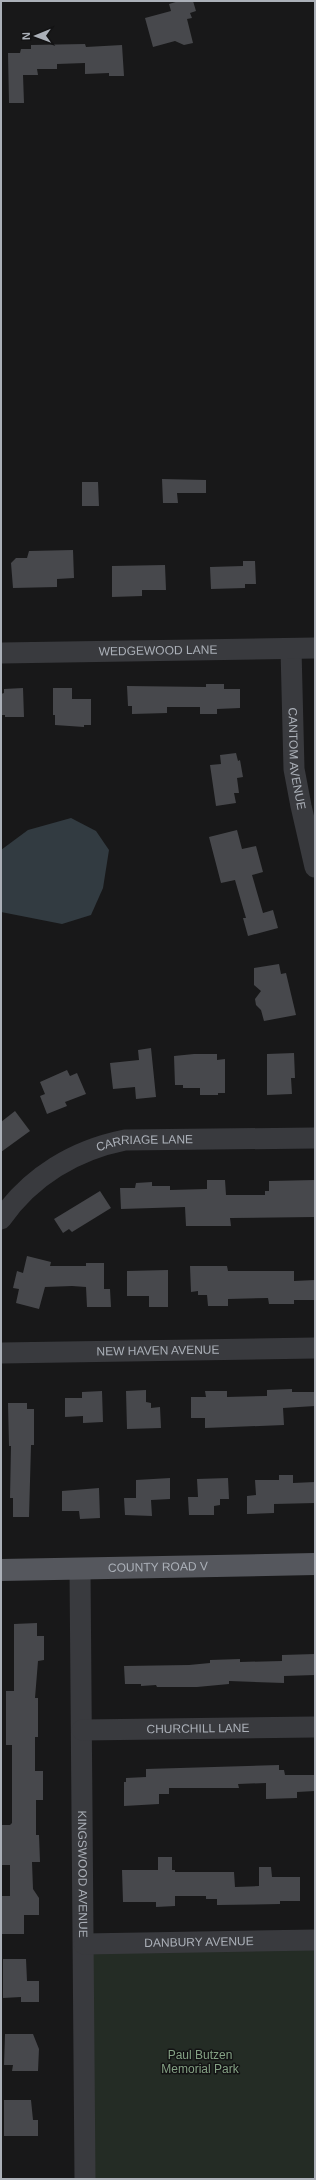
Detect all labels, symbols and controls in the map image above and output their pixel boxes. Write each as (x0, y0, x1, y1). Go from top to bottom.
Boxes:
north arrow (16, 16, 56, 56)
text: N (20, 32, 32, 40)
street label: WEDGEWOOD LANE (98, 643, 217, 658)
street label: CANTOM AVENUE (285, 707, 309, 811)
street label: CARRIAGE LANE (94, 1132, 193, 1154)
street label: NEW HAVEN AVENUE (96, 1343, 220, 1358)
street label: COUNTY ROAD V (108, 1559, 208, 1575)
street label: CHURCHILL LANE (146, 1721, 250, 1736)
street label: KINGSWOOD AVENUE (75, 1810, 90, 1938)
street label: DANBURY AVENUE (144, 1934, 254, 1950)
park label: Paul Butzen Memorial Park (161, 2048, 240, 2076)

